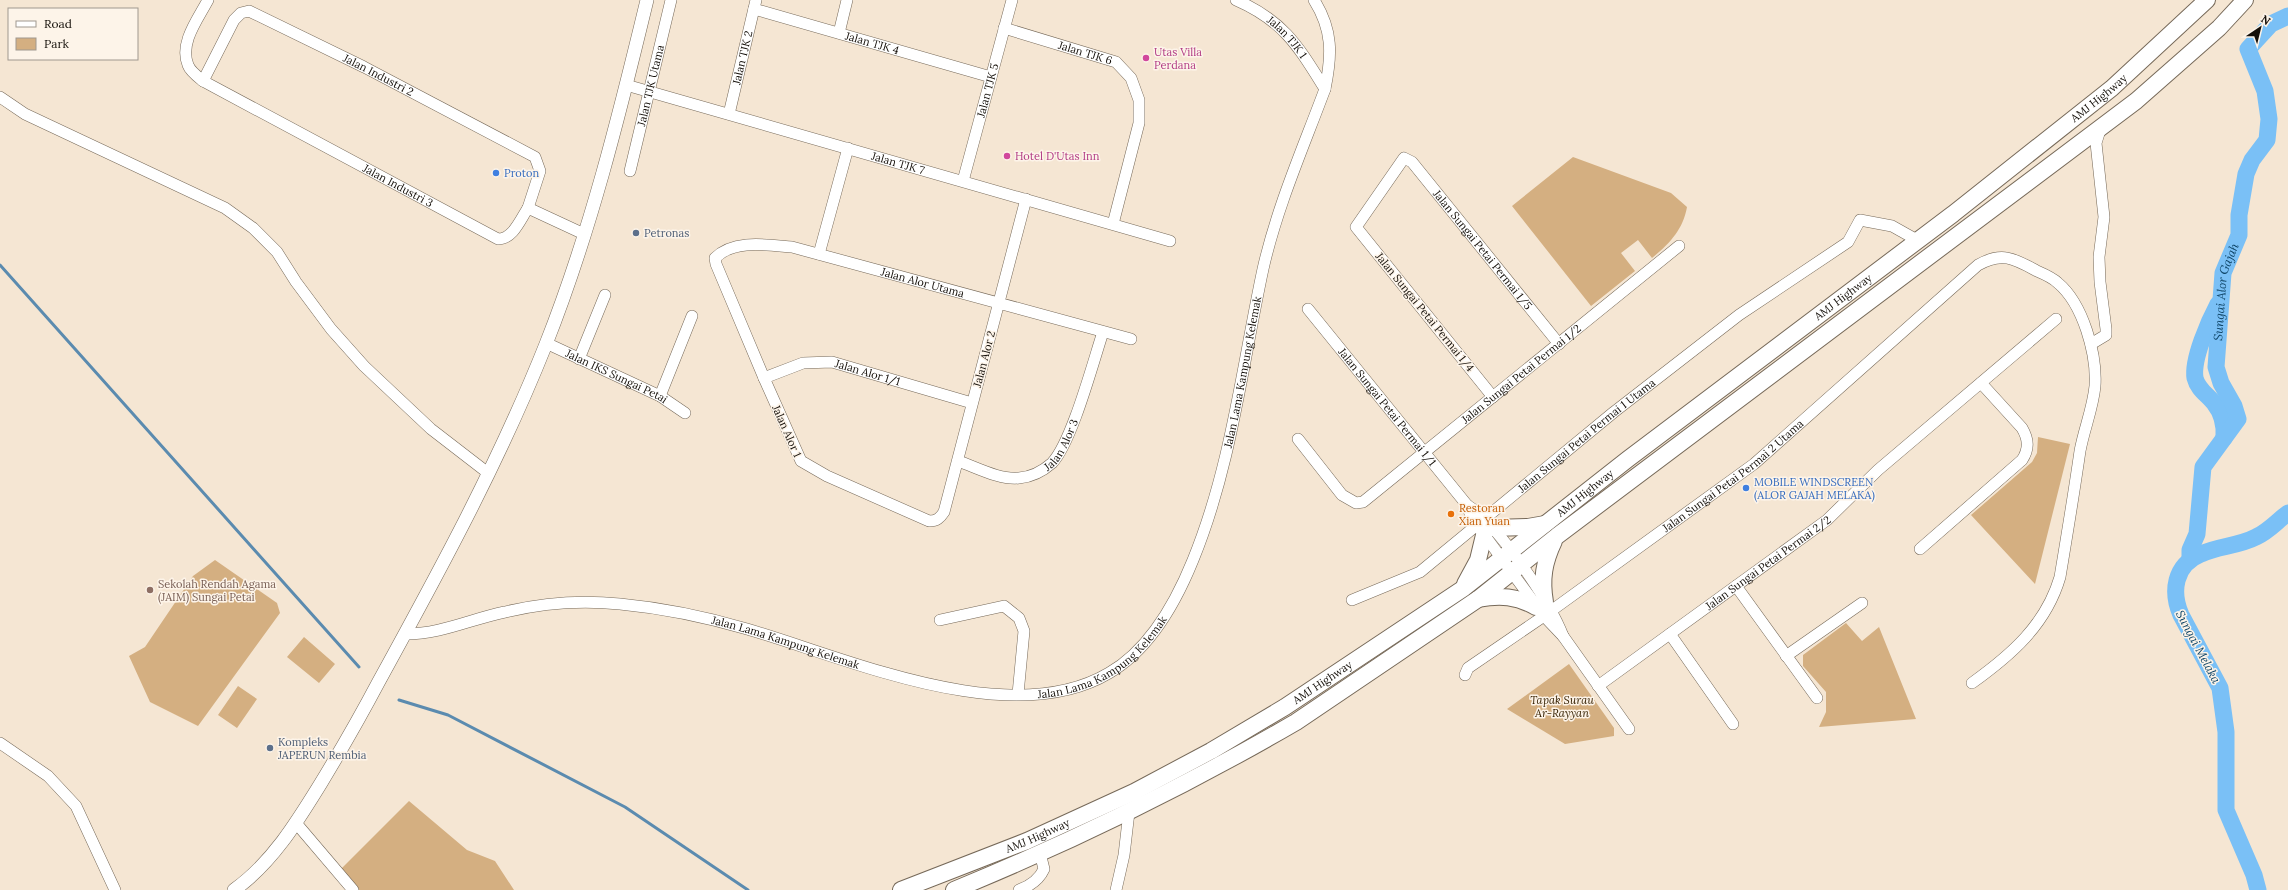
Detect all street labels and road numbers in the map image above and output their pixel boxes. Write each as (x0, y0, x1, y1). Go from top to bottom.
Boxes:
street label: Jalan TJK 1 (1264, 12, 1310, 61)
street label: Jalan TJK 4 (843, 28, 901, 57)
street label: Jalan TJK 2 (729, 29, 756, 87)
street label: Jalan TJK 6 (1056, 38, 1114, 67)
street label: Jalan TJK Utama (634, 43, 667, 128)
street label: Jalan Industri 2 (340, 51, 416, 99)
street label: Jalan TJK 5 (973, 62, 1002, 120)
street label: AMJ Highway (2067, 71, 2130, 126)
street label: Jalan TJK 7 (869, 149, 926, 177)
street label: Jalan Industri 3 (360, 161, 436, 210)
street label: Jalan Sungai Petai Permai 1/5 (1430, 186, 1535, 312)
street label: Jalan Sungai Petai Permai 1/4 (1371, 249, 1477, 375)
street label: Jalan Alor Utama (879, 264, 966, 301)
street label: AMJ Highway (1811, 271, 1875, 324)
street label: Jalan Lama Kampung Kelemak (1220, 295, 1264, 450)
street label: Jalan Sungai Petai Permai 1/2 (1458, 321, 1584, 427)
street label: Jalan Alor 2 (970, 329, 998, 390)
street label: Jalan Sungai Petai Permai 1/1 (1335, 344, 1439, 469)
street label: Jalan IKS Sungai Petai (563, 346, 670, 406)
street label: Jalan Alor 1/1 (832, 356, 902, 389)
street label: Jalan Sungai Petai Permai 1 Utama (1514, 375, 1658, 496)
street label: Jalan Alor 1 (769, 402, 805, 459)
street label: Jalan Sungai Petai Permai 2 Utama (1659, 416, 1806, 536)
street label: Jalan Alor 3 (1040, 417, 1081, 475)
street label: AMJ Highway (1553, 466, 1616, 520)
street label: Jalan Sungai Petai Permai 2/2 (1702, 513, 1834, 613)
street label: Jalan Lama Kampung Kelemak (709, 613, 861, 672)
street label: Jalan Lama Kampung Kelemak (1036, 613, 1170, 701)
street label: AMJ Highway (1289, 657, 1355, 708)
street label: AMJ Highway (1003, 815, 1072, 856)

